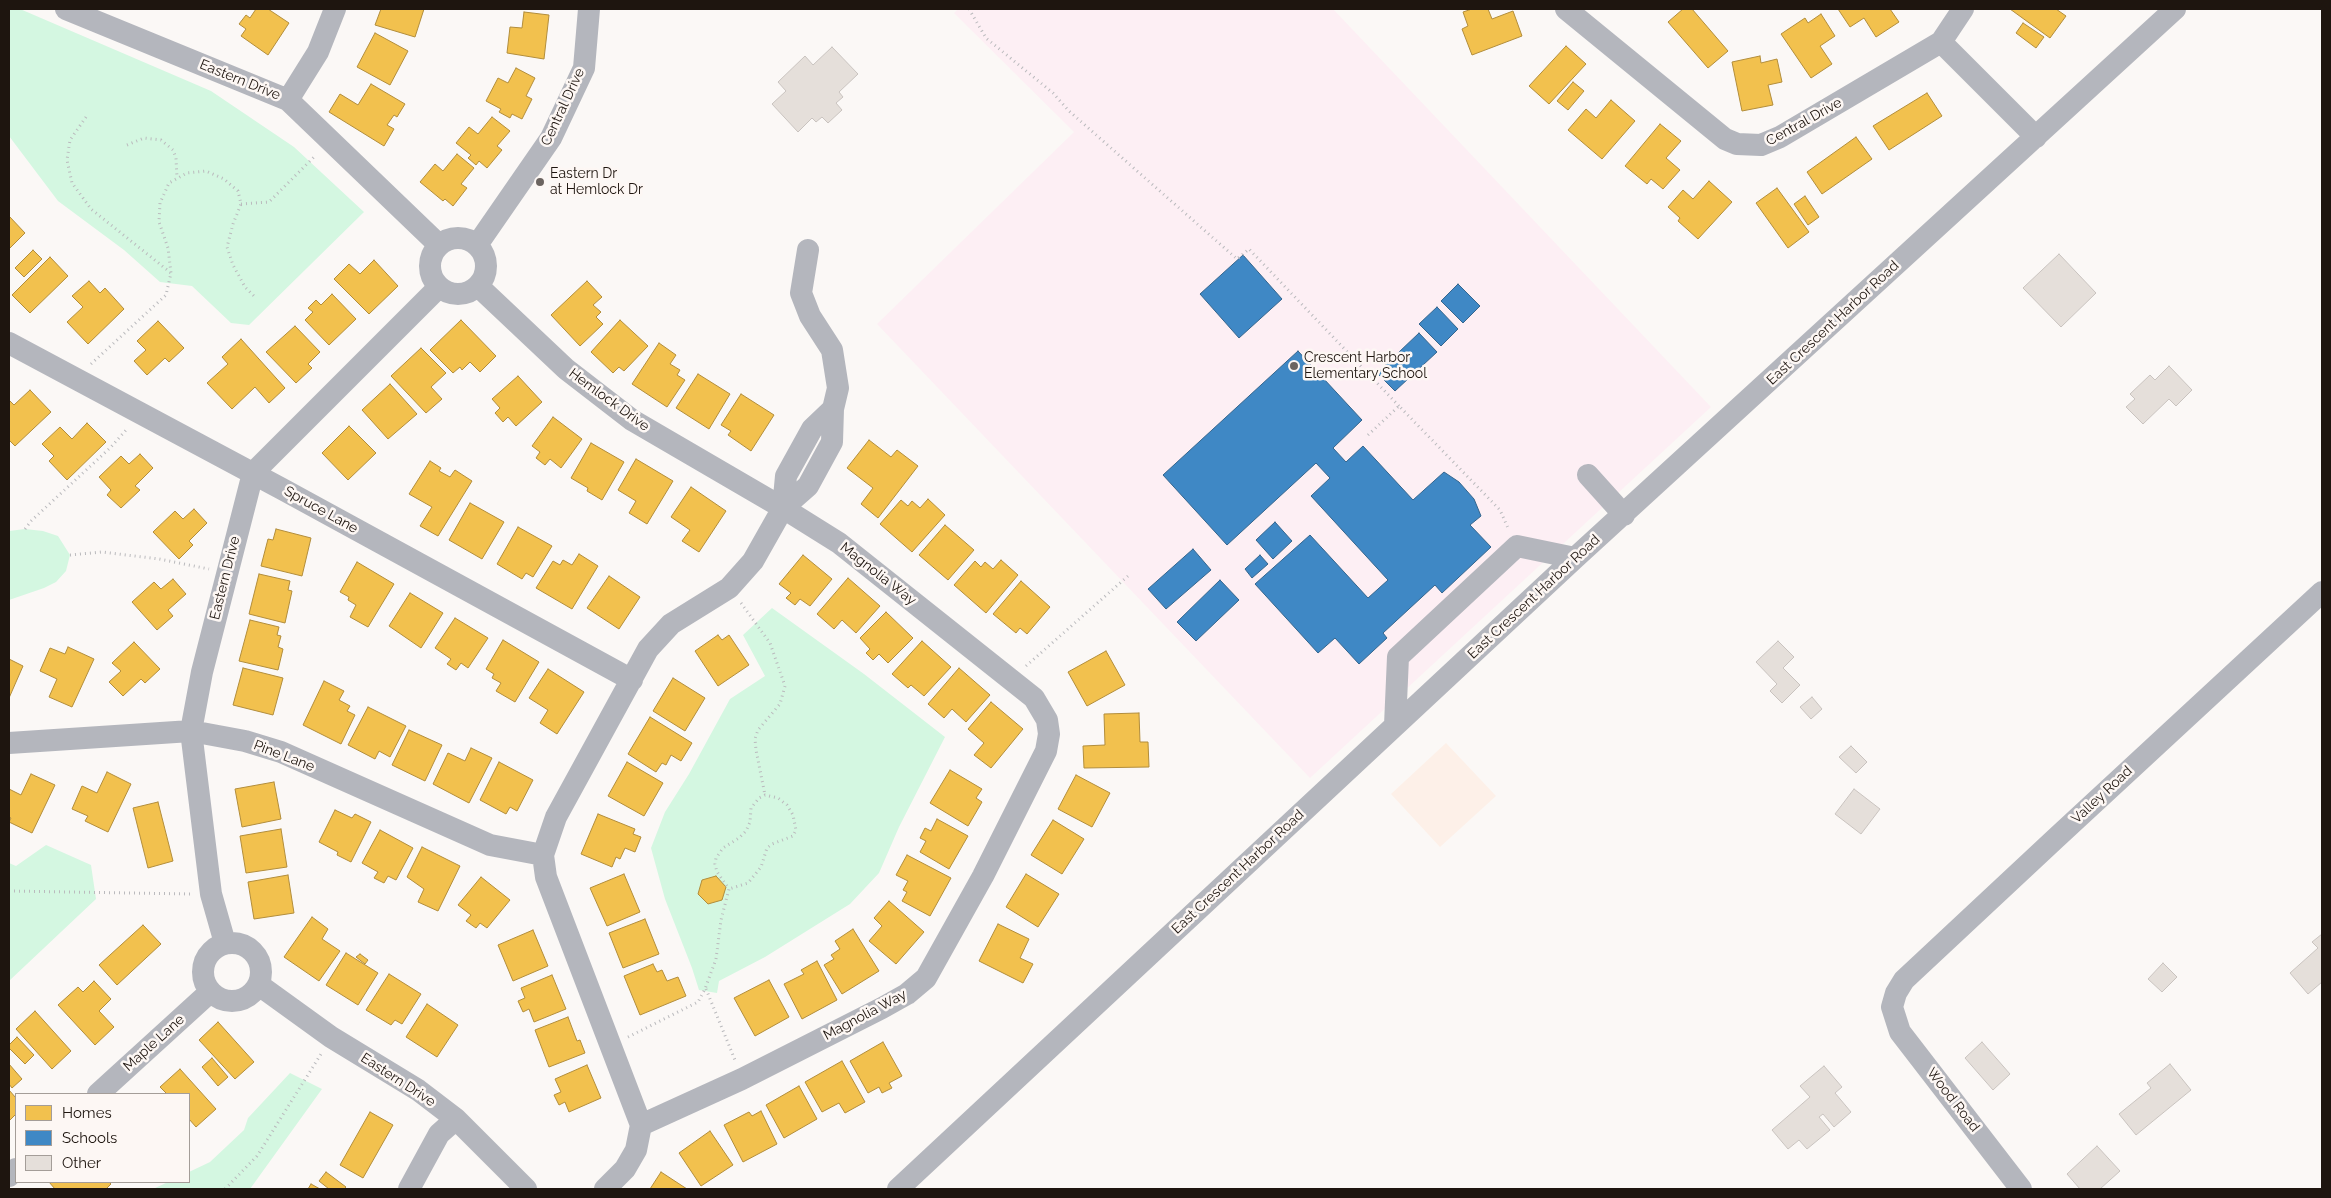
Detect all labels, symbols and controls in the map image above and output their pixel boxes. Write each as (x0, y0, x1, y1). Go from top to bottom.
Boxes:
street label: Eastern Drive (197, 56, 283, 104)
street label: Central Drive (538, 65, 588, 149)
street label: Central Drive (1763, 94, 1845, 150)
place label: Eastern Dr at Hemlock Dr (550, 166, 643, 198)
marker: Eastern Dr at Hemlock Dr (534, 176, 546, 188)
street label: East Crescent Harbor Road (1763, 257, 1903, 389)
place label: Crescent Harbor Elementary School (1304, 350, 1427, 382)
marker: Crescent Harbor Elementary School (1288, 360, 1300, 372)
street label: Hemlock Drive (565, 365, 653, 435)
street label: Spruce Lane (281, 483, 361, 537)
street label: East Crescent Harbor Road (1464, 531, 1604, 663)
street label: Eastern Drive (206, 534, 244, 622)
street label: Magnolia Way (837, 539, 919, 609)
street label: Pine Lane (251, 737, 317, 775)
street label: Valley Road (2068, 763, 2136, 827)
street label: East Crescent Harbor Road (1168, 806, 1308, 938)
street label: Magnolia Way (820, 986, 910, 1044)
street label: Maple Lane (120, 1011, 188, 1075)
street label: Eastern Drive (357, 1050, 439, 1110)
street label: Wood Road (1923, 1065, 1983, 1135)
legend (15, 1093, 190, 1183)
text: Homes (62, 1104, 112, 1122)
text: Schools (62, 1129, 117, 1147)
text: Other (62, 1154, 101, 1172)

